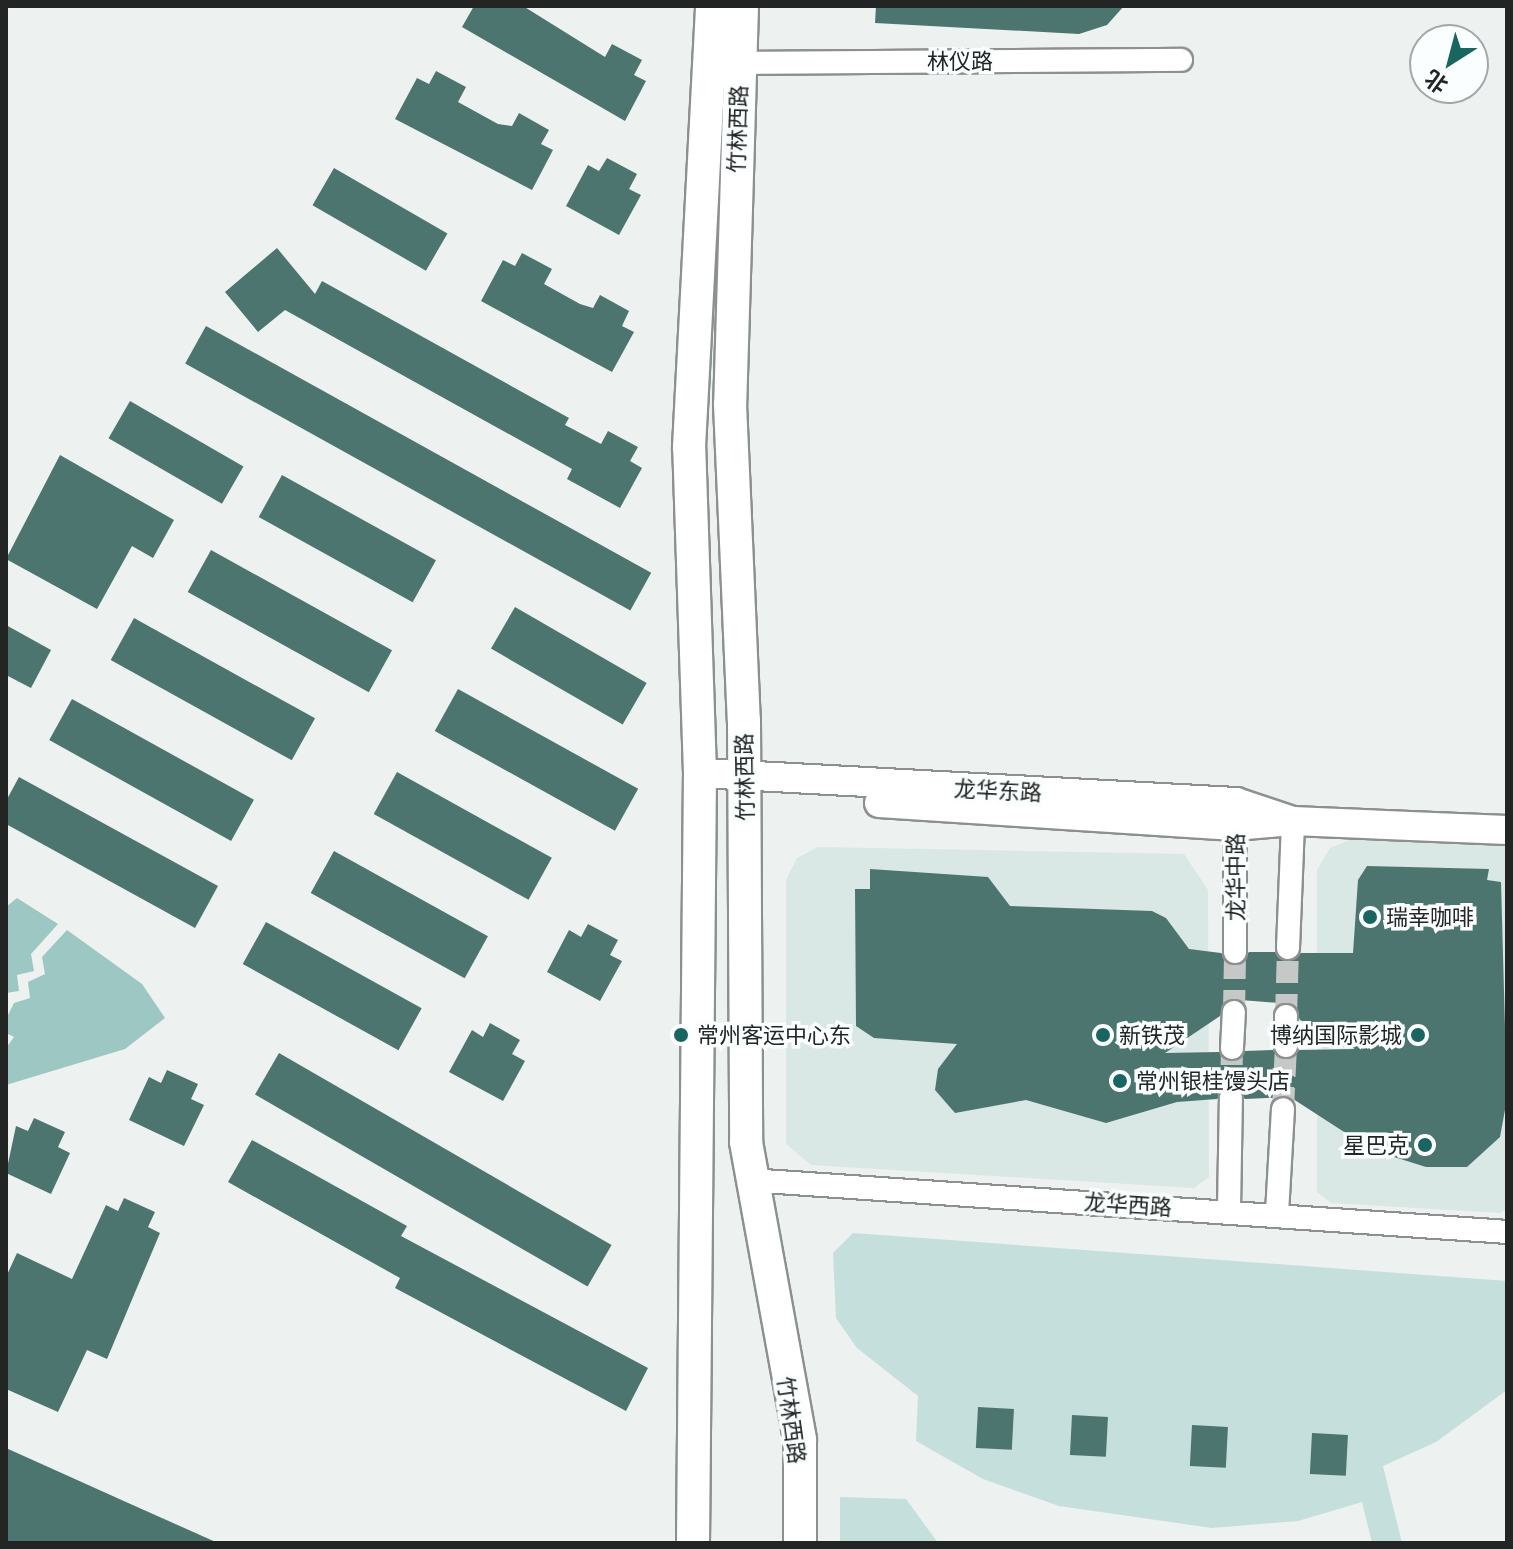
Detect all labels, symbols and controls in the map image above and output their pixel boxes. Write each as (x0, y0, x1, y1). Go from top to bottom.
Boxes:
north arrow (1409, 24, 1489, 104)
street label: 林仪路 (927, 48, 993, 74)
text: 北 (1418, 64, 1453, 100)
street label: 竹林西路 (722, 85, 752, 173)
street label: 竹林西路 (730, 733, 758, 821)
street label: 龙华东路 (953, 775, 1043, 805)
street label: 龙华中路 (1222, 833, 1248, 921)
place label: 瑞幸咖啡 (1386, 904, 1474, 930)
marker: 瑞幸咖啡 (1361, 908, 1379, 926)
place label: 常州客运中心东 (697, 1022, 851, 1048)
place label: 新铁茂 (1119, 1022, 1185, 1048)
place label: 博纳国际影城 (1270, 1022, 1402, 1048)
marker: 常州客运中心东 (672, 1026, 690, 1044)
marker: 新铁茂 (1094, 1026, 1112, 1044)
marker: 博纳国际影城 (1409, 1026, 1427, 1044)
place label: 常州银桂馒头店 (1136, 1068, 1290, 1094)
marker: 常州银桂馒头店 (1111, 1072, 1129, 1090)
place label: 星巴克 (1343, 1132, 1409, 1158)
marker: 星巴克 (1416, 1136, 1434, 1154)
street label: 龙华西路 (1083, 1188, 1173, 1220)
street label: 竹林西路 (773, 1375, 811, 1465)

